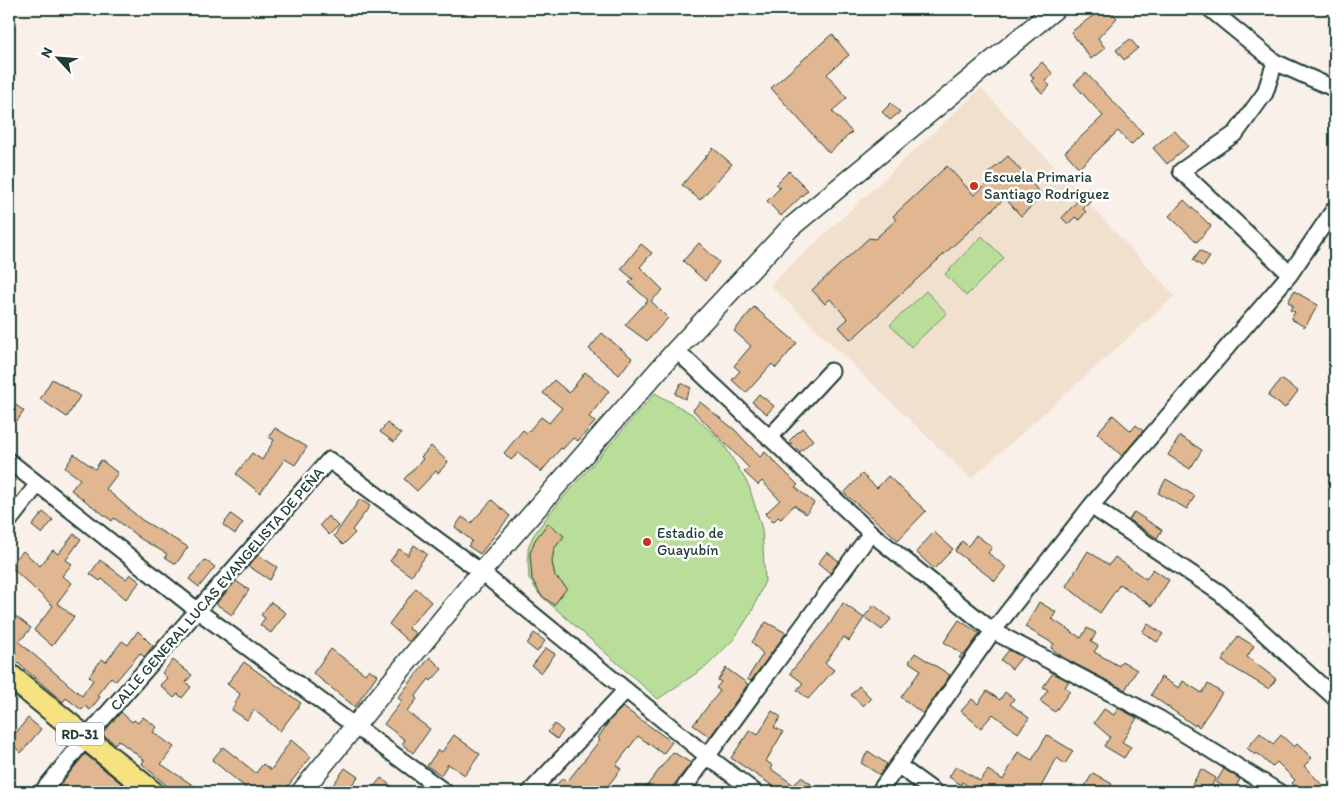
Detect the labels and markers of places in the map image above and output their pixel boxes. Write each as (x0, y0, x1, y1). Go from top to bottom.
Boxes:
place label: Escuela Primaria Santiago Rodríguez (984, 168, 1109, 203)
marker: Escuela Primaria Santiago Rodríguez (968, 180, 980, 192)
place label: Estadio de Guayubín (657, 524, 724, 559)
marker: Estadio de Guayubín (641, 536, 653, 548)

